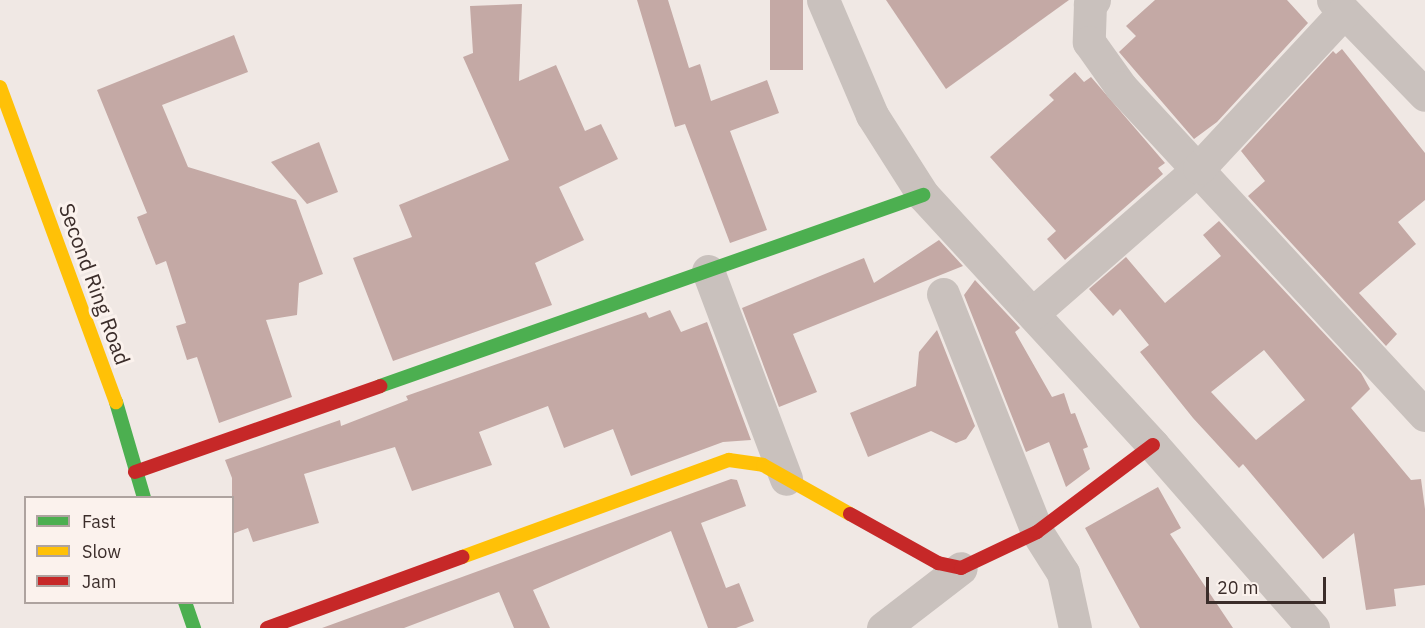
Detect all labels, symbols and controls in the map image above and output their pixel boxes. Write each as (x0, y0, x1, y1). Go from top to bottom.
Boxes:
street label: Second Ring Road (54, 200, 136, 368)
legend (24, 496, 234, 604)
text: Fast (82, 510, 116, 533)
text: Slow (82, 540, 121, 563)
scale bar (1209, 565, 1329, 603)
text: Jam (82, 570, 117, 593)
text: 20 m (1217, 576, 1259, 599)

